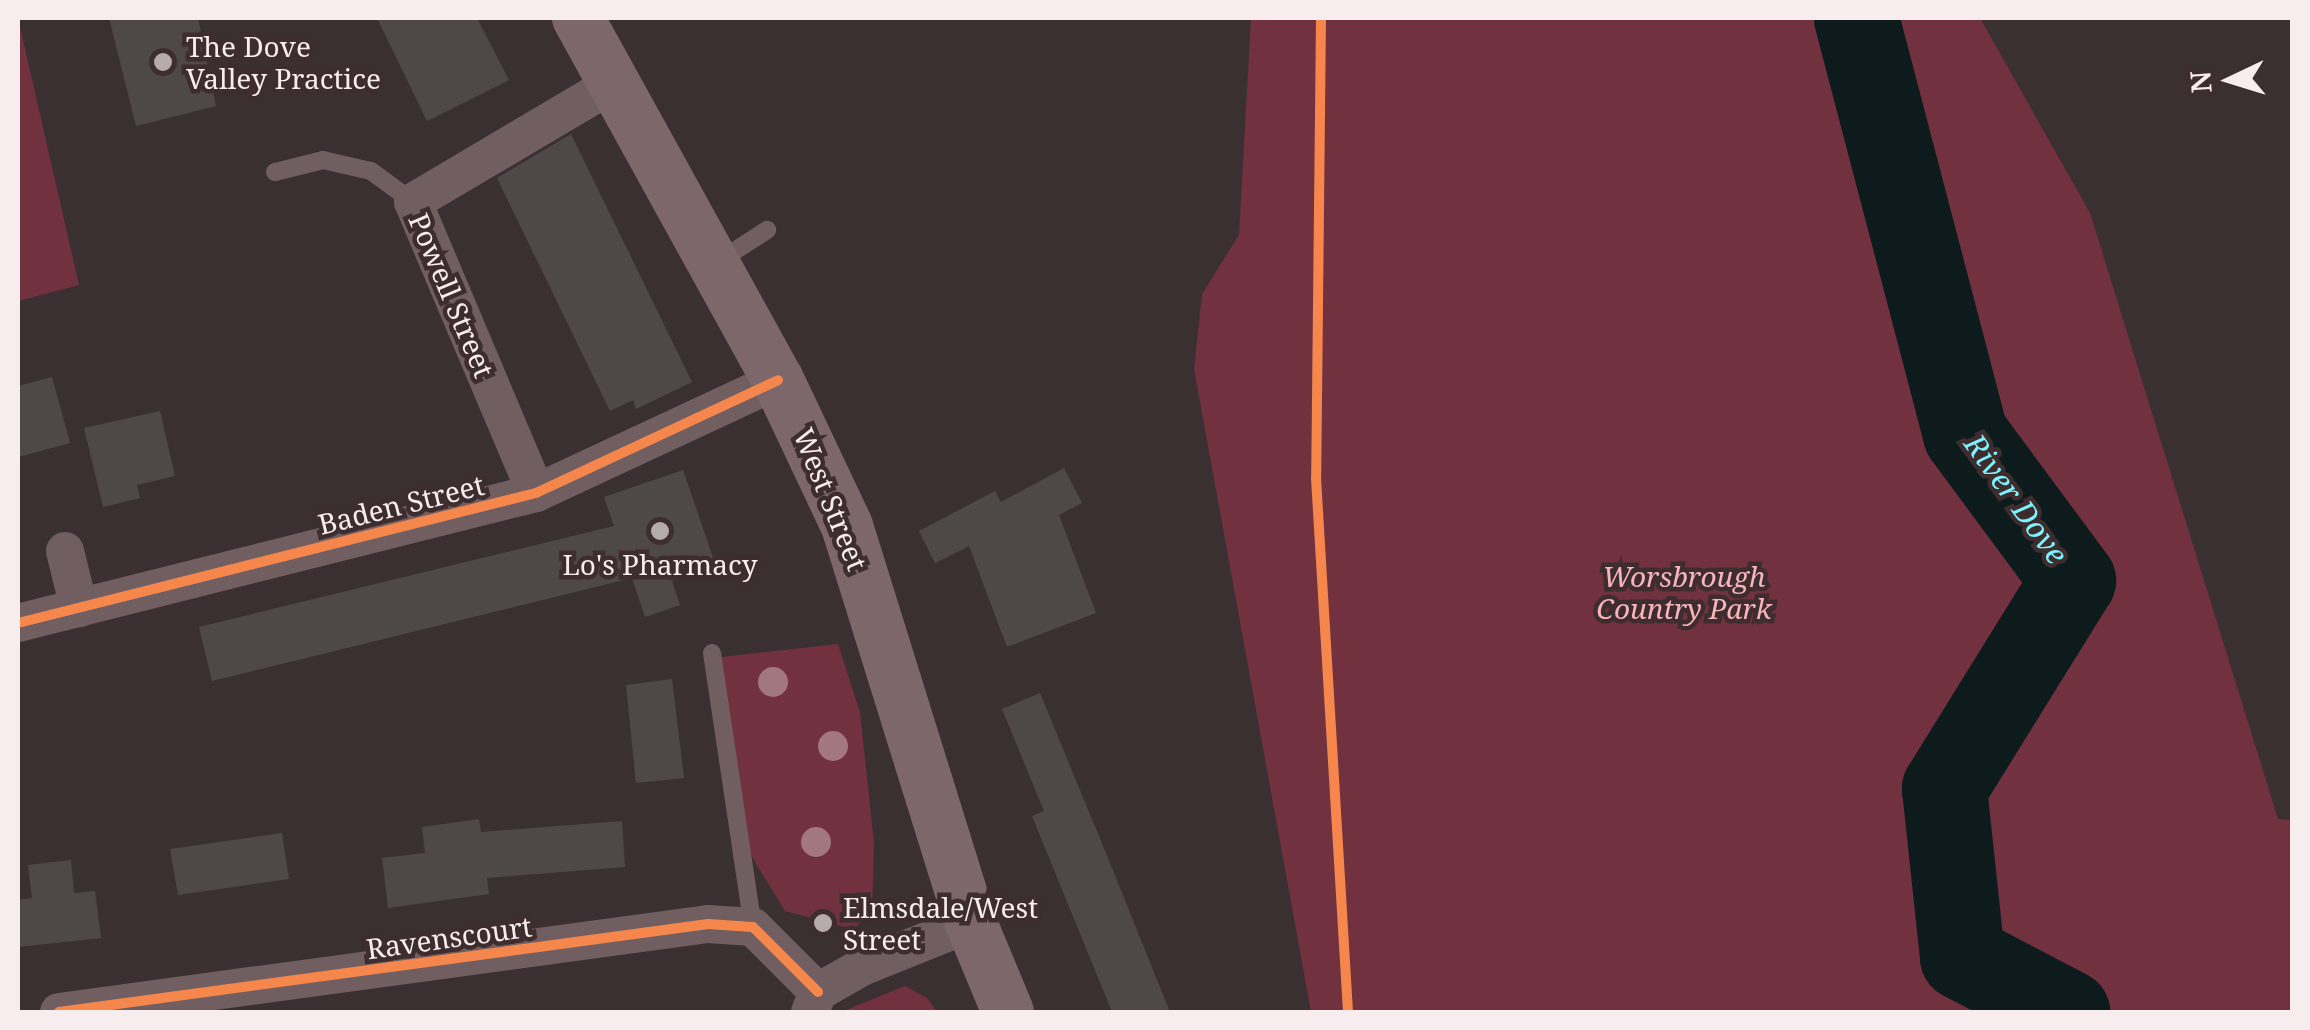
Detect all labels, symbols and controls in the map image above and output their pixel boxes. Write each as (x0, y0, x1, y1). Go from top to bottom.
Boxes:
place label: The Dove Valley Practice (186, 29, 381, 95)
north arrow (2180, 30, 2280, 130)
marker: The Dove Valley Practice (150, 49, 176, 75)
text: N (2180, 70, 2220, 94)
street label: Powell Street (402, 208, 502, 382)
street label: West Street (787, 423, 875, 575)
water label: River Dove (1957, 427, 2075, 571)
street label: Baden Street (315, 467, 487, 541)
marker: Lo's Pharmacy (649, 520, 671, 542)
place label: Lo's Pharmacy (562, 547, 758, 581)
park label: Worsbrough Country Park (1596, 559, 1772, 625)
place label: Elmsdale/West Street (843, 890, 1038, 956)
street label: Ravenscourt (364, 909, 534, 965)
marker: Elmsdale/West Street (812, 912, 834, 934)

